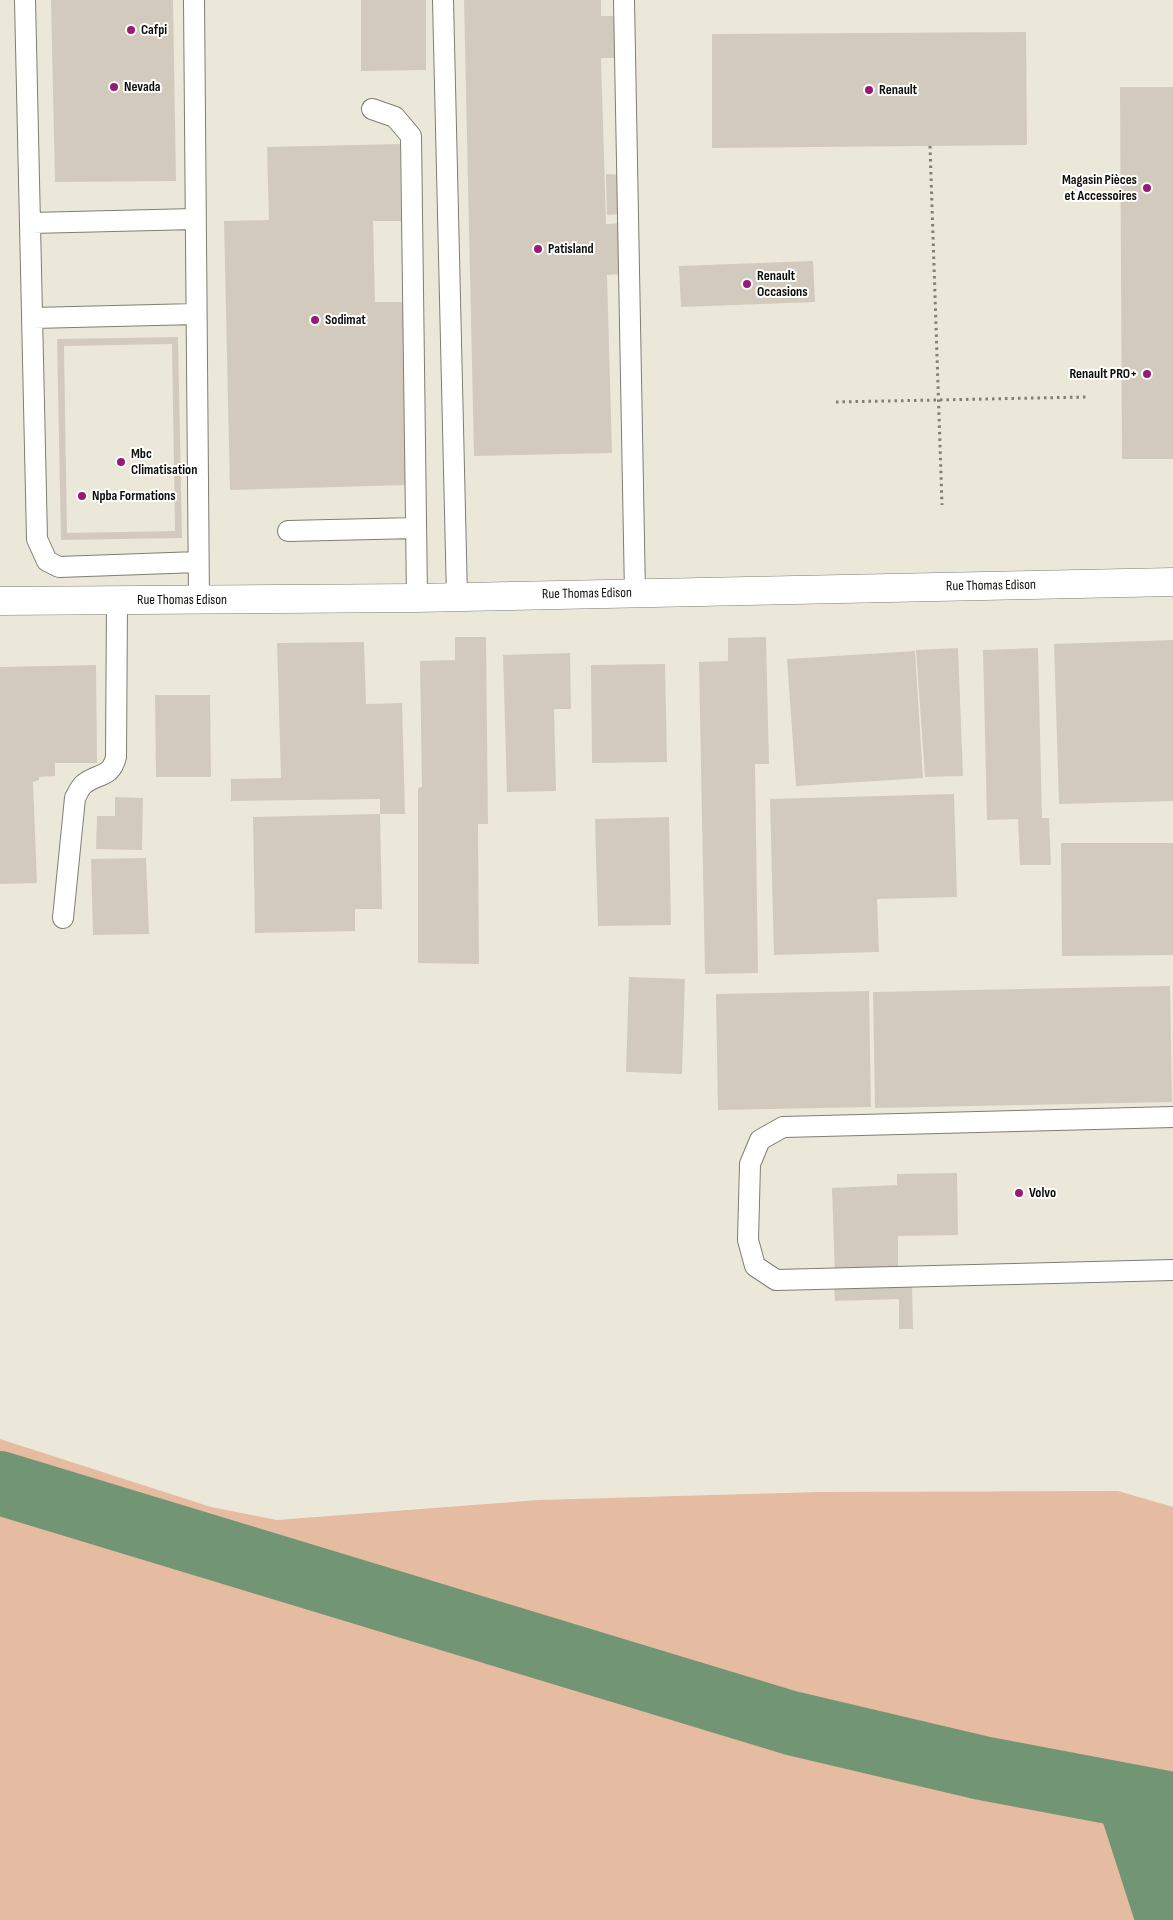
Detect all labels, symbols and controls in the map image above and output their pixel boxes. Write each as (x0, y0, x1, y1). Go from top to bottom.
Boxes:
place label: Cafpi (141, 22, 167, 38)
marker: Cafpi (125, 24, 137, 36)
place label: Nevada (124, 79, 161, 95)
marker: Nevada (108, 81, 120, 93)
place label: Renault (879, 82, 917, 98)
marker: Renault (863, 84, 875, 96)
place label: Magasin Pièces et Accessoires (1062, 172, 1137, 204)
marker: Magasin Pièces et Accessoires (1141, 182, 1153, 194)
place label: Patisland (548, 241, 594, 257)
marker: Patisland (532, 243, 544, 255)
place label: Renault Occasions (757, 268, 808, 300)
marker: Renault Occasions (741, 278, 753, 290)
place label: Sodimat (325, 312, 366, 328)
marker: Sodimat (309, 314, 321, 326)
place label: Renault PRO+ (1069, 366, 1137, 382)
marker: Renault PRO+ (1141, 368, 1153, 380)
place label: Mbc Climatisation (131, 446, 197, 478)
marker: Mbc Climatisation (115, 456, 127, 468)
place label: Npba Formations (92, 488, 176, 504)
marker: Npba Formations (76, 490, 88, 502)
street label: Rue Thomas Edison (946, 577, 1036, 595)
street label: Rue Thomas Edison (542, 585, 632, 603)
street label: Rue Thomas Edison (137, 592, 227, 608)
place label: Volvo (1029, 1185, 1056, 1201)
marker: Volvo (1013, 1187, 1025, 1199)

